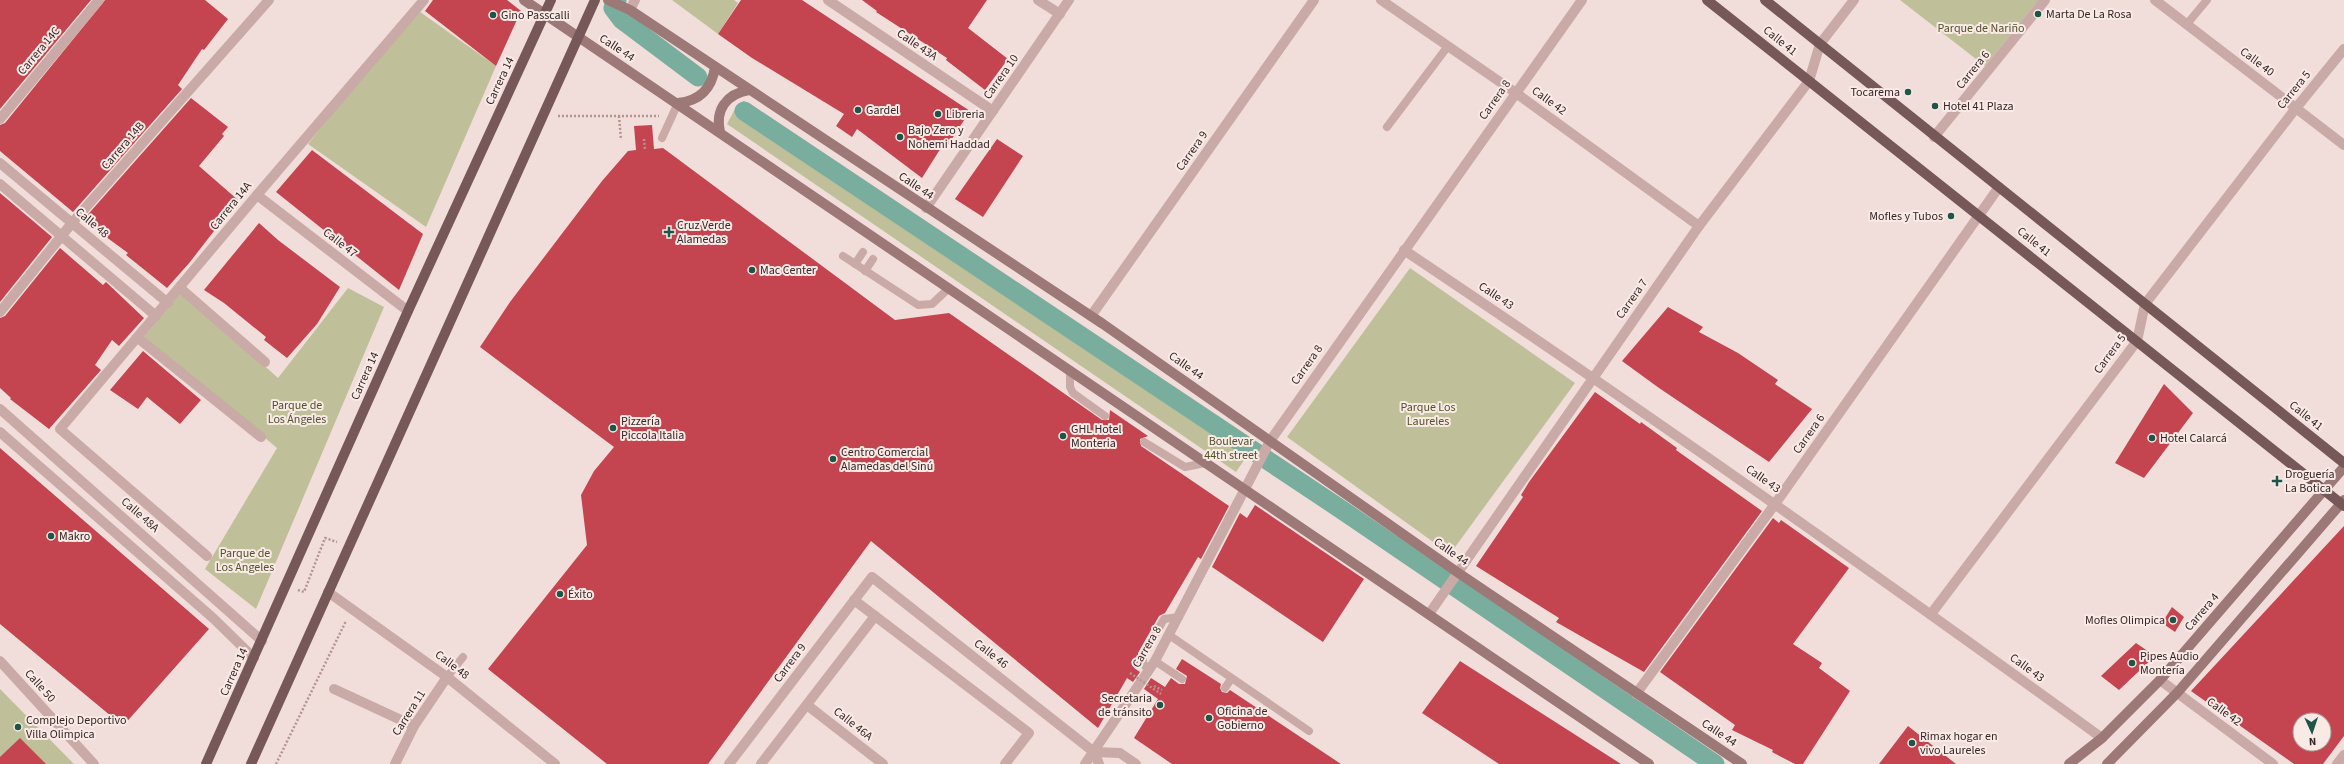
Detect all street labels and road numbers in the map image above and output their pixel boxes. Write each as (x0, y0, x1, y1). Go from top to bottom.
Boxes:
street label: Calle 41 (1759, 22, 1801, 60)
street label: Carrera 14C (14, 23, 64, 79)
street label: Calle 43A (893, 25, 941, 65)
street label: Calle 44 (596, 30, 638, 66)
street label: Calle 40 (2236, 43, 2278, 81)
street label: Carrera 6 (1952, 47, 1994, 93)
street label: Carrera 10 (979, 51, 1023, 103)
street label: Carrera 14 (481, 54, 519, 108)
street label: Carrera 5 (2273, 67, 2315, 113)
street label: Carrera 8 (1475, 77, 1515, 123)
street label: Calle 42 (1528, 83, 1570, 119)
street label: Carrera 14B (97, 118, 149, 174)
street label: Carrera 9 (1172, 128, 1212, 174)
street label: Calle 44 (895, 168, 937, 204)
street label: Carrera 14A (206, 178, 256, 234)
street label: Calle 48 (71, 204, 113, 242)
street label: Calle 41 (2013, 223, 2055, 261)
street label: Calle 47 (319, 224, 361, 262)
street label: Carrera 7 (1612, 276, 1652, 322)
street label: Calle 43 (1475, 278, 1517, 314)
street label: Carrera 5 (2090, 331, 2130, 377)
street label: Carrera 8 (1287, 342, 1327, 388)
street label: Calle 44 (1165, 348, 1207, 384)
street label: Carrera 14 (347, 349, 383, 403)
street label: Calle 41 (2285, 397, 2327, 435)
street label: Carrera 6 (1789, 411, 1829, 457)
street label: Calle 43 (1742, 461, 1784, 497)
street label: Calle 48A (117, 494, 163, 537)
street label: Calle 44 (1430, 534, 1472, 570)
street label: Carrera 4 (2181, 589, 2223, 635)
street label: Carrera 8 (1128, 623, 1166, 671)
street label: Calle 46 (970, 635, 1012, 673)
street label: Carrera 9 (770, 640, 810, 686)
street label: Carrera 14 (216, 645, 252, 699)
street label: Calle 48 (431, 646, 473, 684)
street label: Calle 43 (2006, 650, 2048, 686)
street label: Calle 50 (21, 666, 59, 706)
street label: Carrera 11 (388, 687, 430, 739)
street label: Calle 42 (2203, 694, 2245, 730)
street label: Calle 46A (830, 703, 877, 745)
street label: Calle 44 (1698, 715, 1740, 751)

